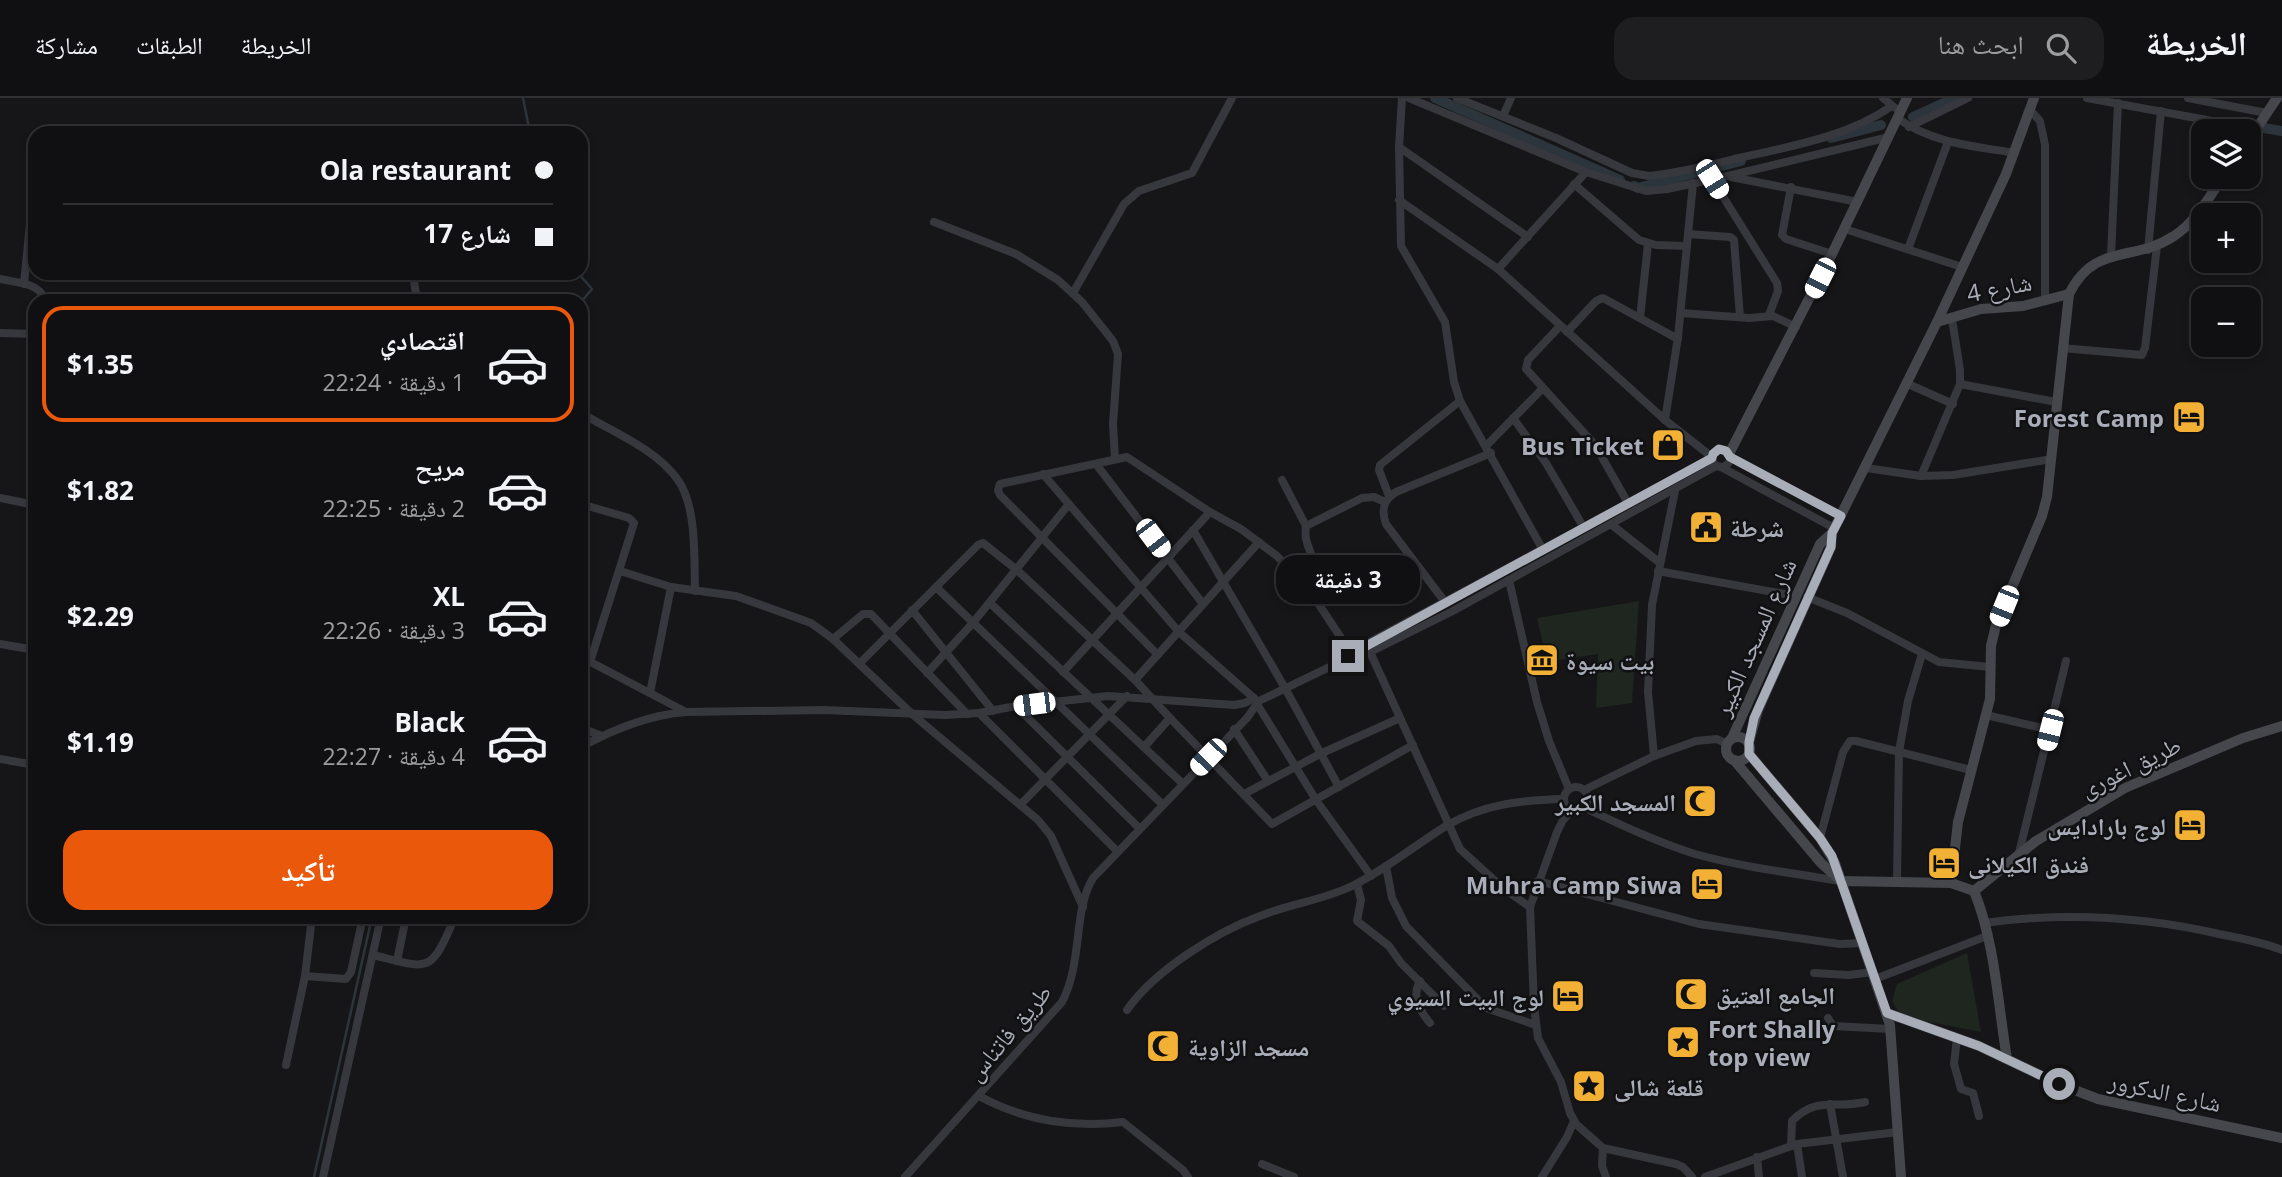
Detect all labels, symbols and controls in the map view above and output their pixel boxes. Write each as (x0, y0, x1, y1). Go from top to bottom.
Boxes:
search box (1614, 17, 2104, 80)
text: الخريطة (2146, 20, 2247, 65)
text: ابحث هنا (1938, 26, 2024, 62)
text: مشاركة (35, 28, 98, 61)
text: الطبقات (136, 28, 203, 61)
text: الخريطة (241, 28, 311, 61)
icon: search (2042, 29, 2080, 67)
map controls (2191, 119, 2261, 357)
button: layers (2191, 119, 2261, 189)
text: Ola restaurant (320, 152, 511, 188)
car (1692, 156, 1733, 202)
button: + (2191, 203, 2261, 273)
text: شارع 17 (423, 215, 511, 251)
car (1802, 255, 1839, 301)
street label: شارع 4 (1964, 265, 2034, 309)
button: − (2191, 287, 2261, 357)
text: اقتصادي (380, 322, 465, 358)
icon: car (486, 333, 549, 396)
text: $1.35 (67, 346, 134, 382)
text: 1 دقيقة · 22:24 (322, 366, 465, 398)
hotel icon: Forest Camp (2170, 398, 2208, 436)
place label: Forest Camp (2014, 401, 2164, 434)
shop icon: Bus Ticket (1649, 426, 1687, 464)
place label: Bus Ticket (1521, 429, 1644, 462)
text: مريح (415, 448, 465, 484)
icon: car (486, 459, 549, 522)
text: $1.82 (67, 472, 134, 508)
text: 2 دقيقة · 22:25 (322, 492, 465, 524)
public building icon: شرطة (1687, 508, 1725, 546)
place label: شرطة (1730, 511, 1784, 544)
car (1132, 515, 1175, 561)
street label: شارع المسجد الكبير (1704, 553, 1803, 722)
callout: 3 دقيقة (1276, 554, 1420, 603)
text: 3 دقيقة (1314, 563, 1382, 595)
text: XL (433, 578, 465, 614)
car (1987, 583, 2022, 629)
icon: car (486, 585, 549, 648)
text: $2.29 (67, 598, 134, 634)
text: 3 دقيقة · 22:26 (322, 614, 465, 646)
route end (1332, 640, 1364, 672)
museum icon: بيت سيوة (1523, 641, 1561, 679)
place label: بيت سيوة (1566, 644, 1654, 677)
car (1012, 691, 1057, 717)
text: Black (394, 704, 465, 740)
car (2035, 707, 2066, 753)
icon: car (486, 711, 549, 774)
text: $1.19 (67, 724, 134, 760)
street label: طريق اغورى (2074, 727, 2186, 805)
car (1186, 735, 1231, 779)
text: 4 دقيقة · 22:27 (322, 740, 465, 772)
mosque icon: المسجد الكبير (1681, 782, 1719, 820)
place label: المسجد الكبير (1554, 785, 1676, 818)
hotel icon: لوج بارادايس (2171, 806, 2209, 844)
place label: لوج بارادايس (2047, 809, 2166, 842)
button: تأكيد (63, 830, 553, 910)
hotel icon: فندق الكيلانى (1925, 844, 1963, 882)
place label: فندق الكيلانى (1968, 847, 2089, 880)
hotel icon: Muhra Camp Siwa (1688, 865, 1726, 903)
place label: Muhra Camp Siwa (1466, 868, 1682, 901)
mosque icon: الجامع العتيق (1672, 975, 1710, 1013)
street label: طريق فاتناس (958, 977, 1058, 1087)
hotel icon: لوج البيت السيوي (1549, 977, 1587, 1015)
place label: الجامع العتيق (1716, 978, 1835, 1012)
place label: لوج البيت السيوي (1387, 980, 1544, 1016)
place label: Fort Shally top view (1708, 1012, 1836, 1073)
place icon: Fort Shally top view (1664, 1023, 1702, 1061)
mosque icon: مسجد الزاوية (1144, 1027, 1182, 1065)
place label: مسجد الزاوية (1188, 1030, 1309, 1063)
street label: شارع الدكرور (2105, 1063, 2224, 1119)
place icon: قلعة شالى (1570, 1067, 1608, 1105)
route start (2043, 1068, 2075, 1100)
place label: قلعة شالى (1614, 1070, 1704, 1103)

